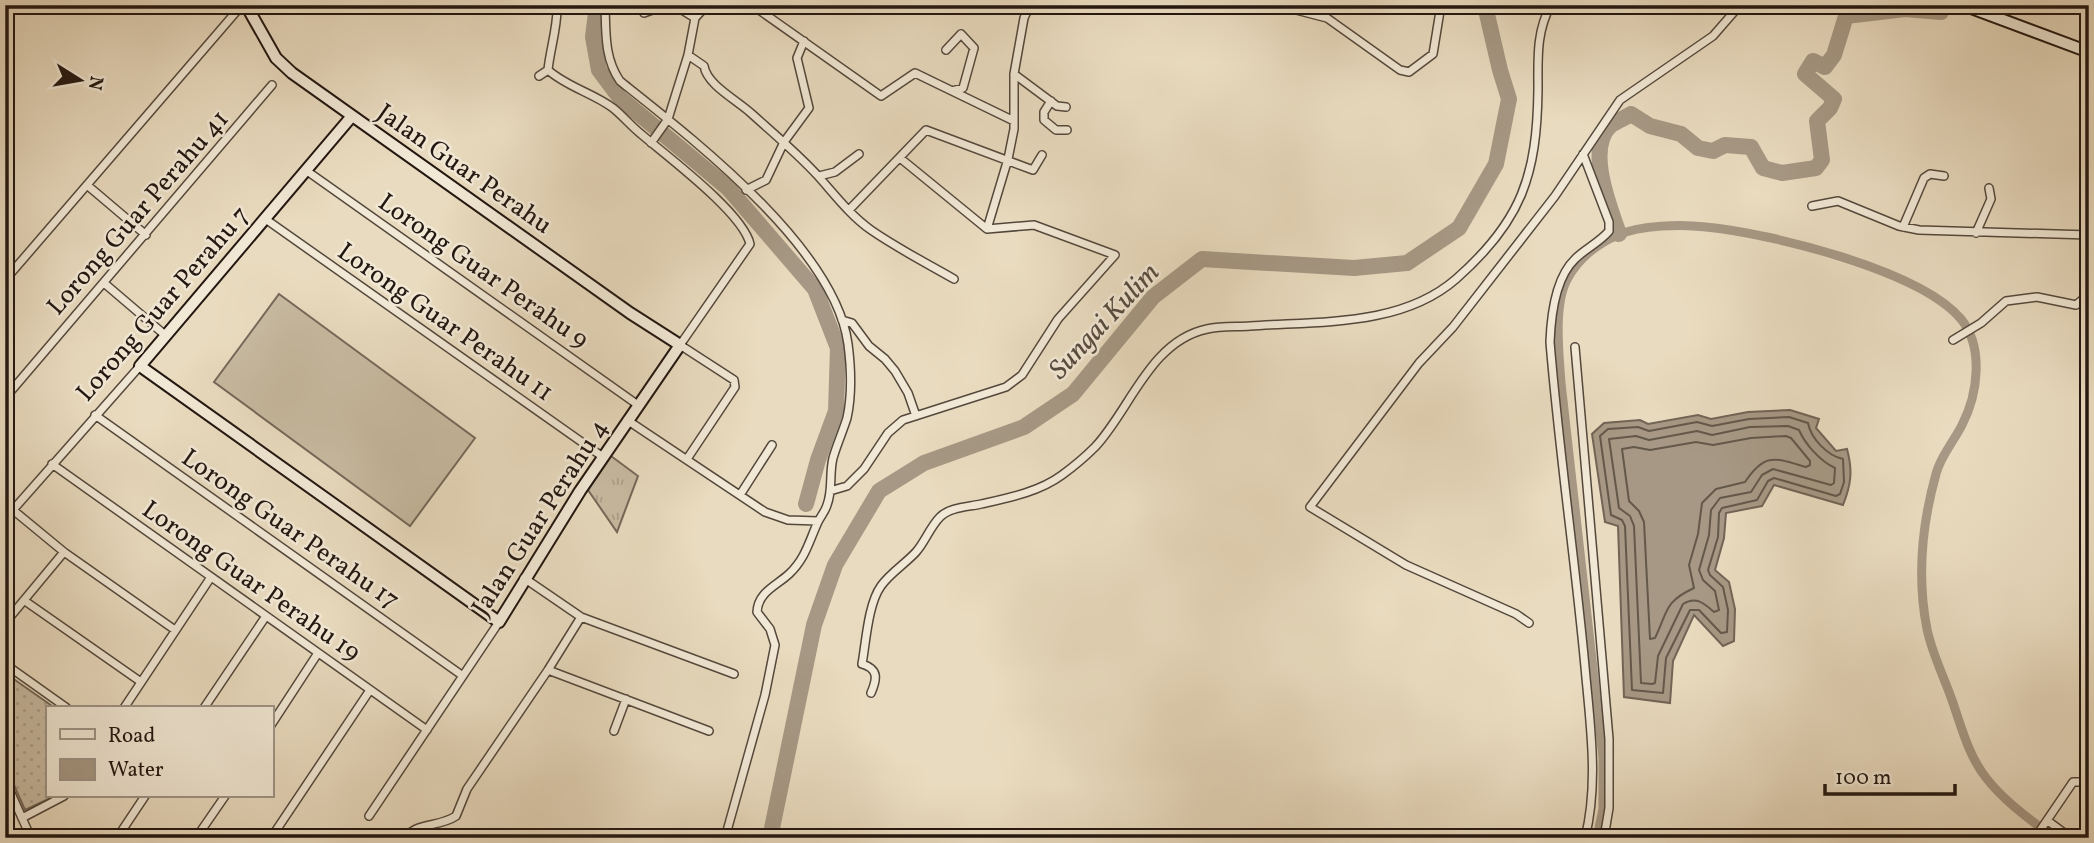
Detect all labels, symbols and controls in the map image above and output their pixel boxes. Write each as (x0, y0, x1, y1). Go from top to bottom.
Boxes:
north arrow (46, 46, 116, 116)
text: N (81, 74, 109, 92)
street label: Jalan Guar Perahu (369, 96, 559, 244)
street label: Lorong Guar Perahu 41 (39, 103, 238, 324)
street label: Lorong Guar Perahu 9 (370, 185, 595, 358)
street label: Lorong Guar Perahu 7 (68, 199, 259, 410)
street label: Lorong Guar Perahu 11 (330, 234, 560, 411)
water label: Sungai Kulim (1040, 255, 1169, 389)
street label: Jalan Guar Perahu 4 (464, 413, 618, 623)
street label: Lorong Guar Perahu 17 (174, 441, 406, 619)
street label: Lorong Guar Perahu 19 (134, 492, 367, 671)
legend (46, 706, 273, 798)
text: Road (108, 722, 155, 751)
scale bar (1825, 752, 1954, 796)
text: Water (108, 756, 164, 785)
text: 100 m (1835, 764, 1892, 793)

